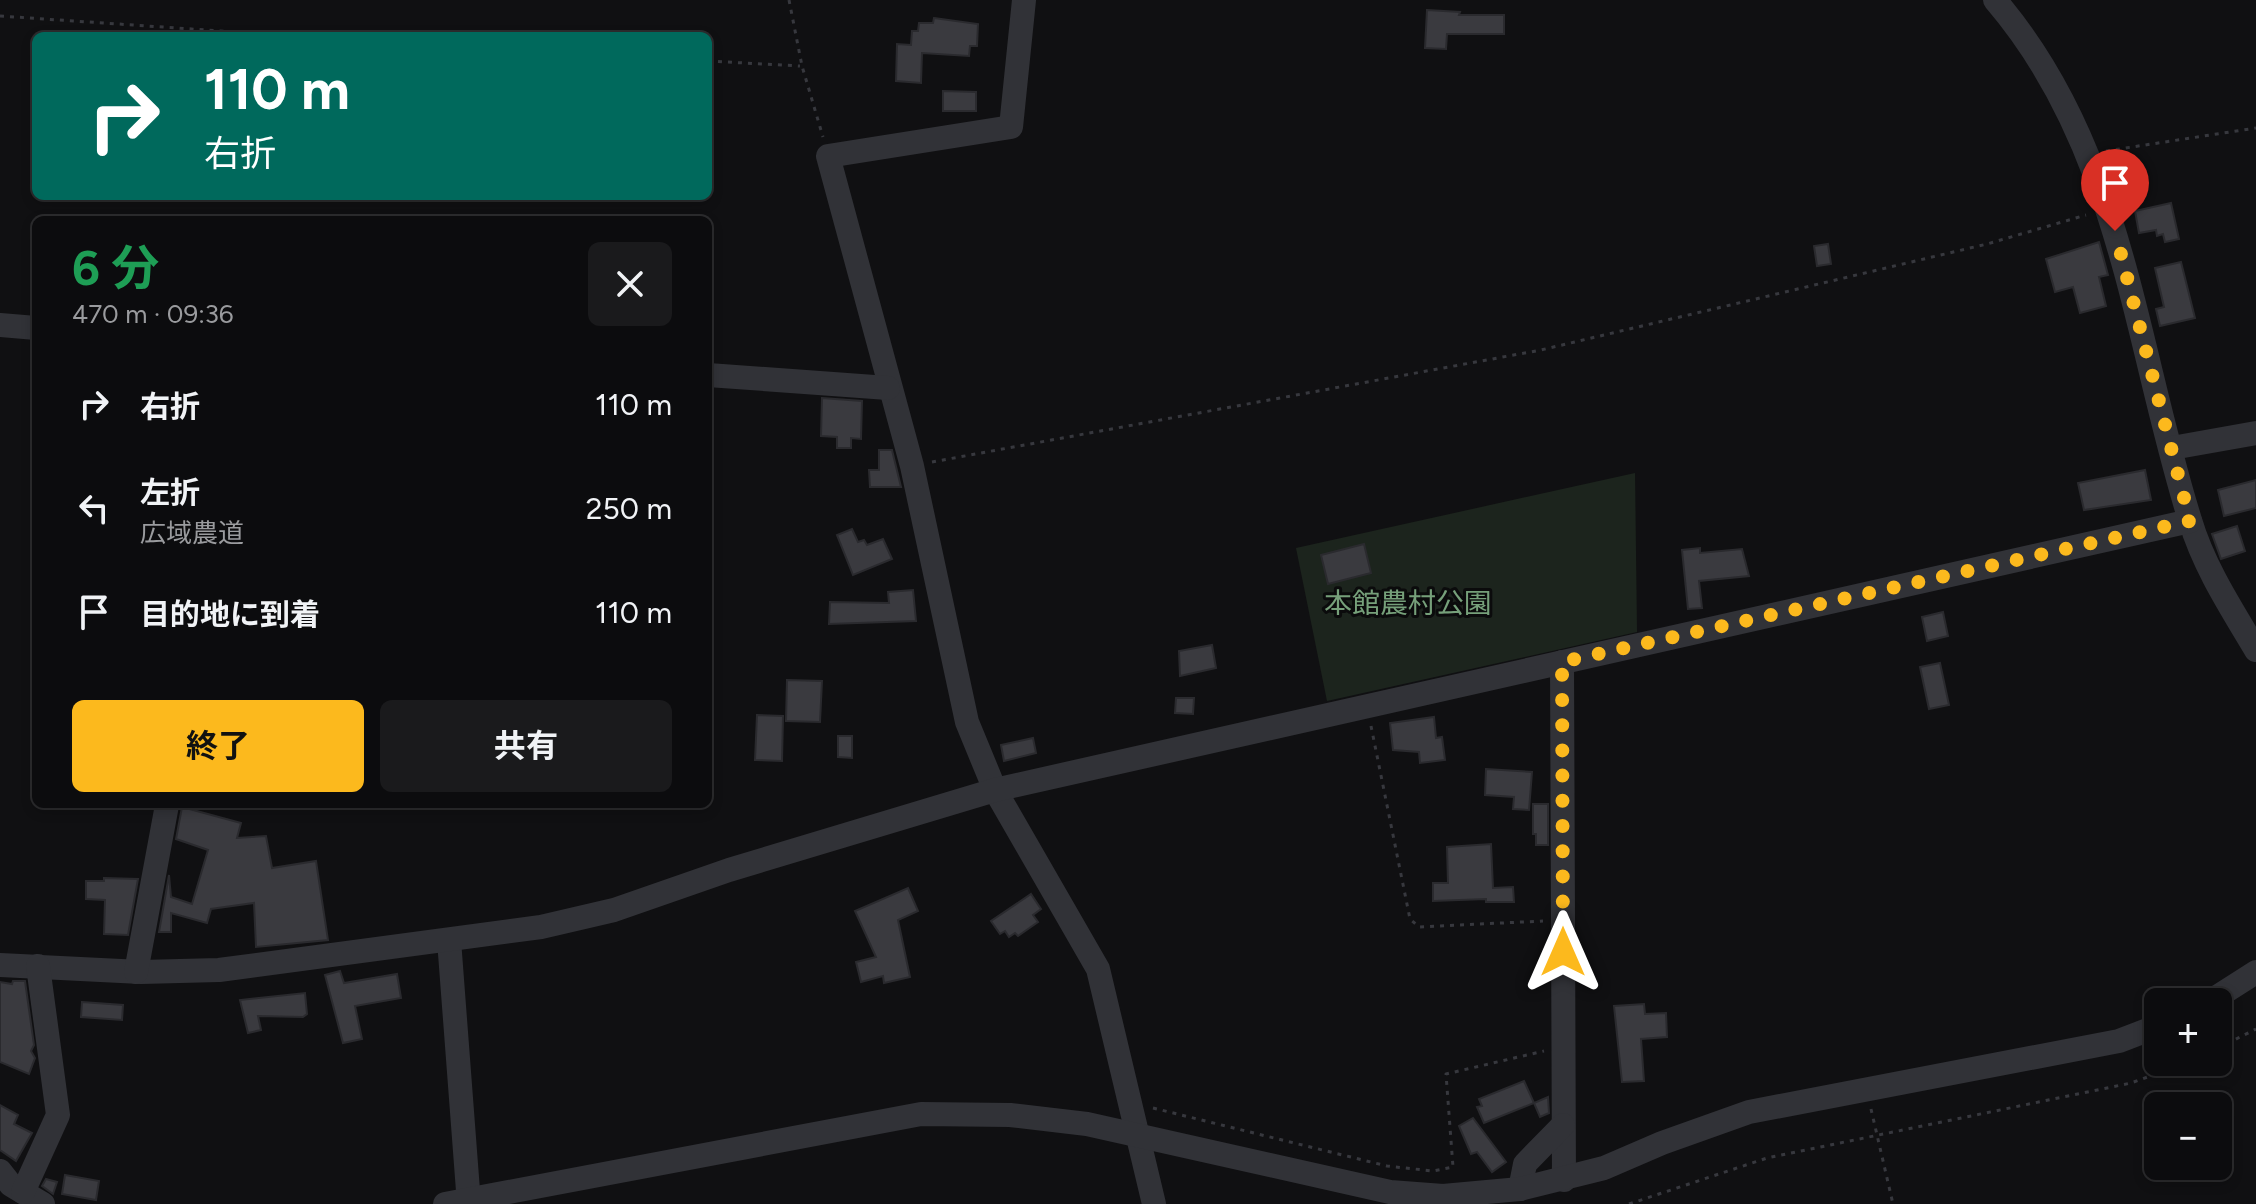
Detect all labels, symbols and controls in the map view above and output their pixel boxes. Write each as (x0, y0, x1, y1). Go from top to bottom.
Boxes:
text: 110 m (204, 56, 350, 123)
icon: right (72, 64, 176, 168)
text: 右折 (204, 132, 276, 175)
pin (2081, 149, 2149, 231)
icon: arrive (2093, 161, 2137, 205)
text: 6 分 (72, 239, 159, 297)
button: close (588, 242, 672, 326)
text: 470 m · 09:36 (72, 298, 234, 330)
icon: right (72, 382, 116, 426)
text: 110 m (595, 386, 672, 423)
text: 右折 (140, 388, 200, 425)
text: 左折 (140, 474, 200, 511)
icon: left (72, 486, 116, 530)
text: 250 m (586, 490, 672, 527)
text: 広域農道 (140, 517, 244, 549)
park label: 本館農村公園 (1324, 586, 1492, 620)
icon: arrive (72, 590, 116, 634)
text: 110 m (595, 594, 672, 631)
text: 目的地に到着 (140, 596, 320, 633)
button: 終了 (72, 700, 364, 792)
button: 共有 (380, 700, 672, 792)
position arrow (1521, 910, 1605, 994)
map controls (2144, 988, 2232, 1180)
button: + (2144, 988, 2232, 1076)
button: − (2144, 1092, 2232, 1180)

